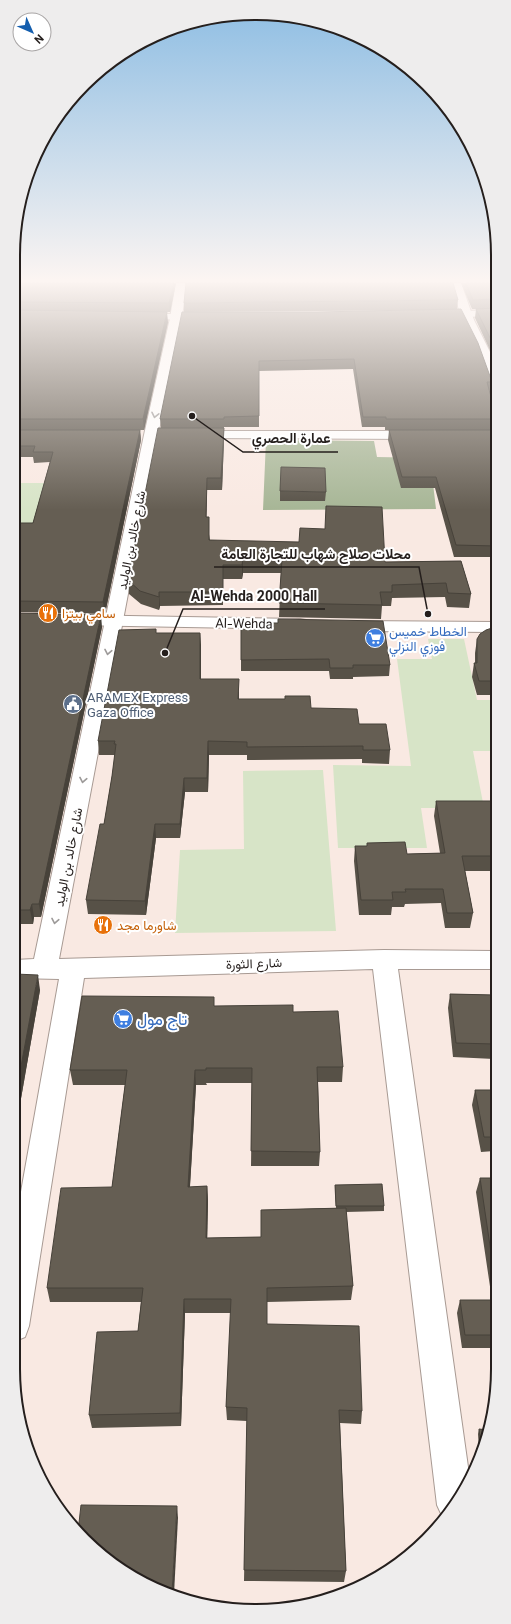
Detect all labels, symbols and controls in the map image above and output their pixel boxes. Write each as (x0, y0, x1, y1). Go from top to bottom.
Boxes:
north arrow (12, 12, 52, 52)
text: N (29, 29, 47, 47)
one-way arrow (151, 412, 159, 418)
callout: عمارة الحصري (243, 426, 338, 452)
text: عمارة الحصري (252, 429, 330, 451)
street label: شارع خالد بن الوليد (114, 489, 152, 592)
callout: محلات صلاح شهاب للتجارة العامة (214, 541, 419, 567)
text: محلات صلاح شهاب للتجارة العامة (221, 545, 411, 567)
callout: Al-Wehda 2000 Hall (183, 583, 325, 609)
text: Al-Wehda 2000 Hall (191, 587, 317, 609)
restaurant icon: سامي بيتزا (37, 602, 59, 624)
place label: سامي بيتزا (62, 605, 115, 625)
street label: Al-Wehda (215, 614, 273, 635)
place label: الخطاط خميس فوزي النزلي (389, 623, 467, 658)
supermarket icon: الخطاط خميس فوزي النزلي (364, 627, 386, 649)
one-way arrow (105, 649, 113, 655)
place label: ARAMEX Express Gaza Office (87, 689, 188, 724)
public building icon: ARAMEX Express Gaza Office (62, 693, 84, 715)
one-way arrow (79, 777, 88, 783)
street label: شارع خالد بن الوليد (51, 806, 89, 909)
restaurant icon: شاورما مجد (92, 914, 114, 936)
place label: شاورما مجد (117, 917, 176, 937)
one-way arrow (51, 918, 60, 924)
street label: شارع الثورة (226, 954, 283, 976)
supermarket icon: تاج مول (112, 1008, 134, 1030)
place label: تاج مول (137, 1009, 187, 1034)

